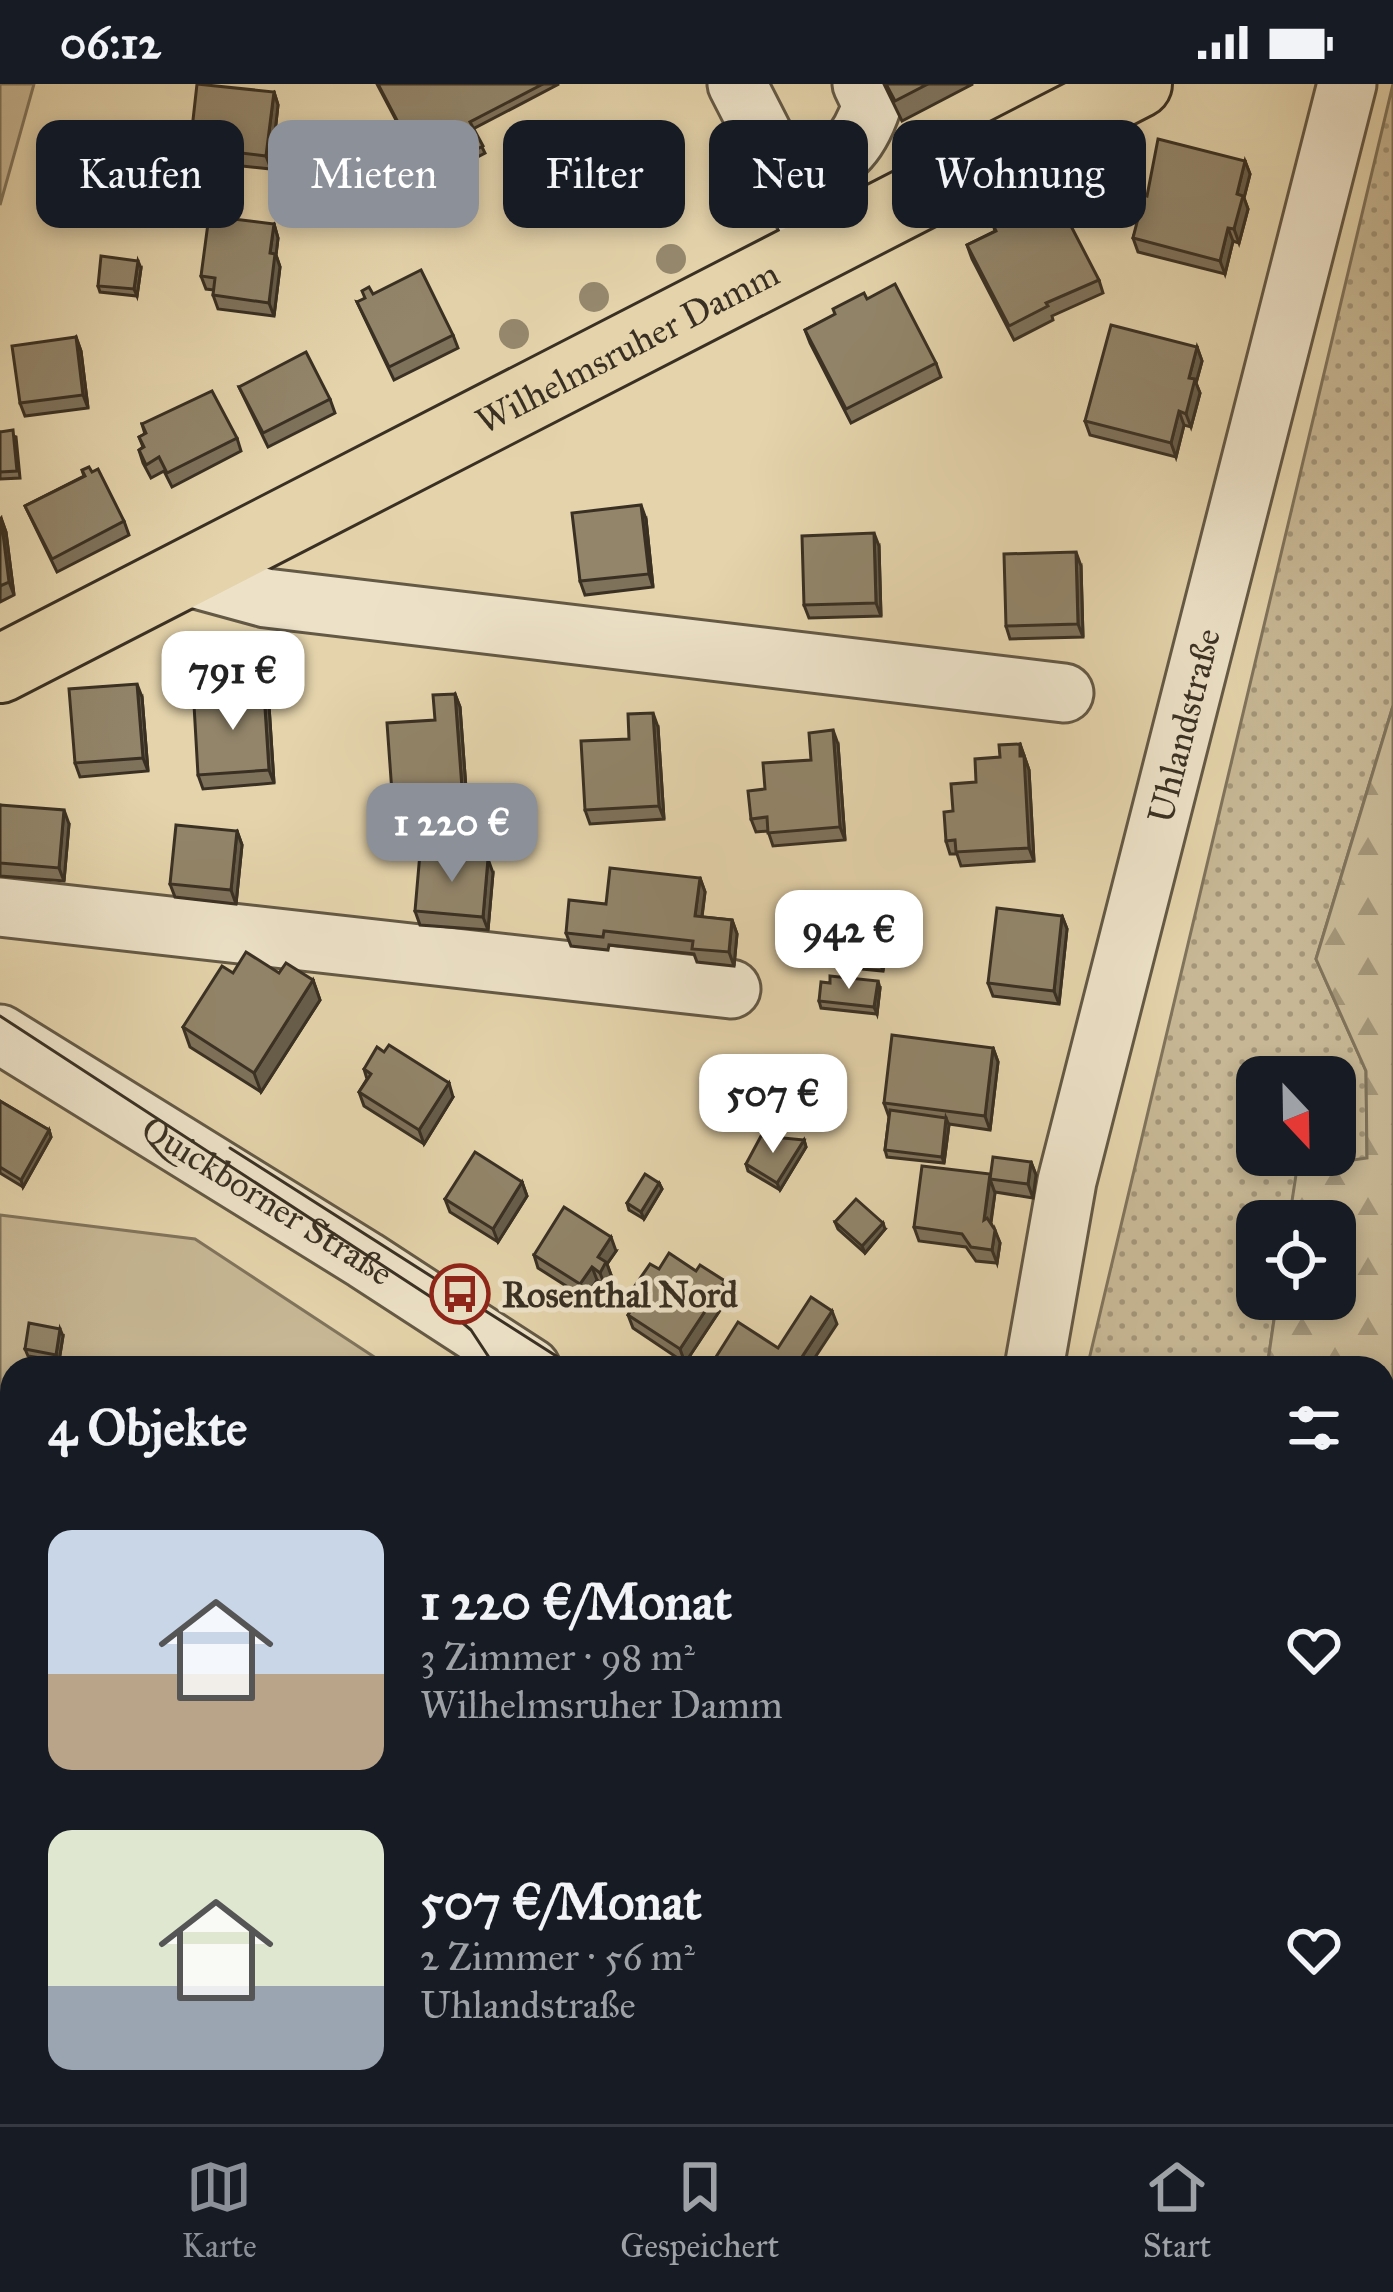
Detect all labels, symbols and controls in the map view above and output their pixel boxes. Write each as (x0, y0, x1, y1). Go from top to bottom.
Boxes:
text: 06:12 (60, 15, 161, 70)
chip: Kaufen (36, 120, 244, 228)
chip: Mieten (268, 120, 479, 228)
chip: Filter (503, 120, 685, 228)
chip: Neu (709, 120, 868, 228)
chip: Wohnung (892, 120, 1146, 228)
street label: Wilhelmsruher Damm (468, 251, 787, 444)
street label: Uhlandstraße (1138, 624, 1230, 828)
pin: 791 € (149, 631, 317, 733)
text: 791 € (189, 646, 277, 694)
pin: 1 220 € (341, 783, 563, 885)
text: 1 220 € (394, 798, 510, 846)
pin: 942 € (765, 890, 933, 992)
text: 942 € (802, 905, 896, 953)
pin: 507 € (689, 1054, 857, 1156)
north arrow (1236, 1056, 1356, 1176)
map controls (1236, 1056, 1356, 1320)
text: 507 € (726, 1069, 820, 1117)
street label: Quickborner Straße (134, 1106, 401, 1295)
button: locate (1236, 1200, 1356, 1320)
bus stop icon: Rosenthal Nord (429, 1263, 491, 1325)
place label: Rosenthal Nord (502, 1273, 739, 1317)
icon: filters (1281, 1395, 1347, 1461)
text: 4 Objekte (48, 1397, 247, 1459)
text: 1 220 €/Monat (420, 1571, 732, 1633)
icon: home (144, 1578, 288, 1722)
icon: heart (1281, 1617, 1347, 1683)
text: 3 Zimmer · 98 m² (420, 1633, 695, 1681)
text: Wilhelmsruher Damm (420, 1681, 783, 1729)
text: 507 €/Monat (420, 1871, 701, 1933)
icon: home (144, 1878, 288, 2022)
icon: heart (1281, 1917, 1347, 1983)
text: 2 Zimmer · 56 m² (420, 1933, 695, 1981)
text: Uhlandstraße (420, 1981, 636, 2029)
tab: Karte (182, 2154, 257, 2266)
tab: Gespeichert (620, 2154, 779, 2266)
tab: Start (1143, 2154, 1211, 2266)

